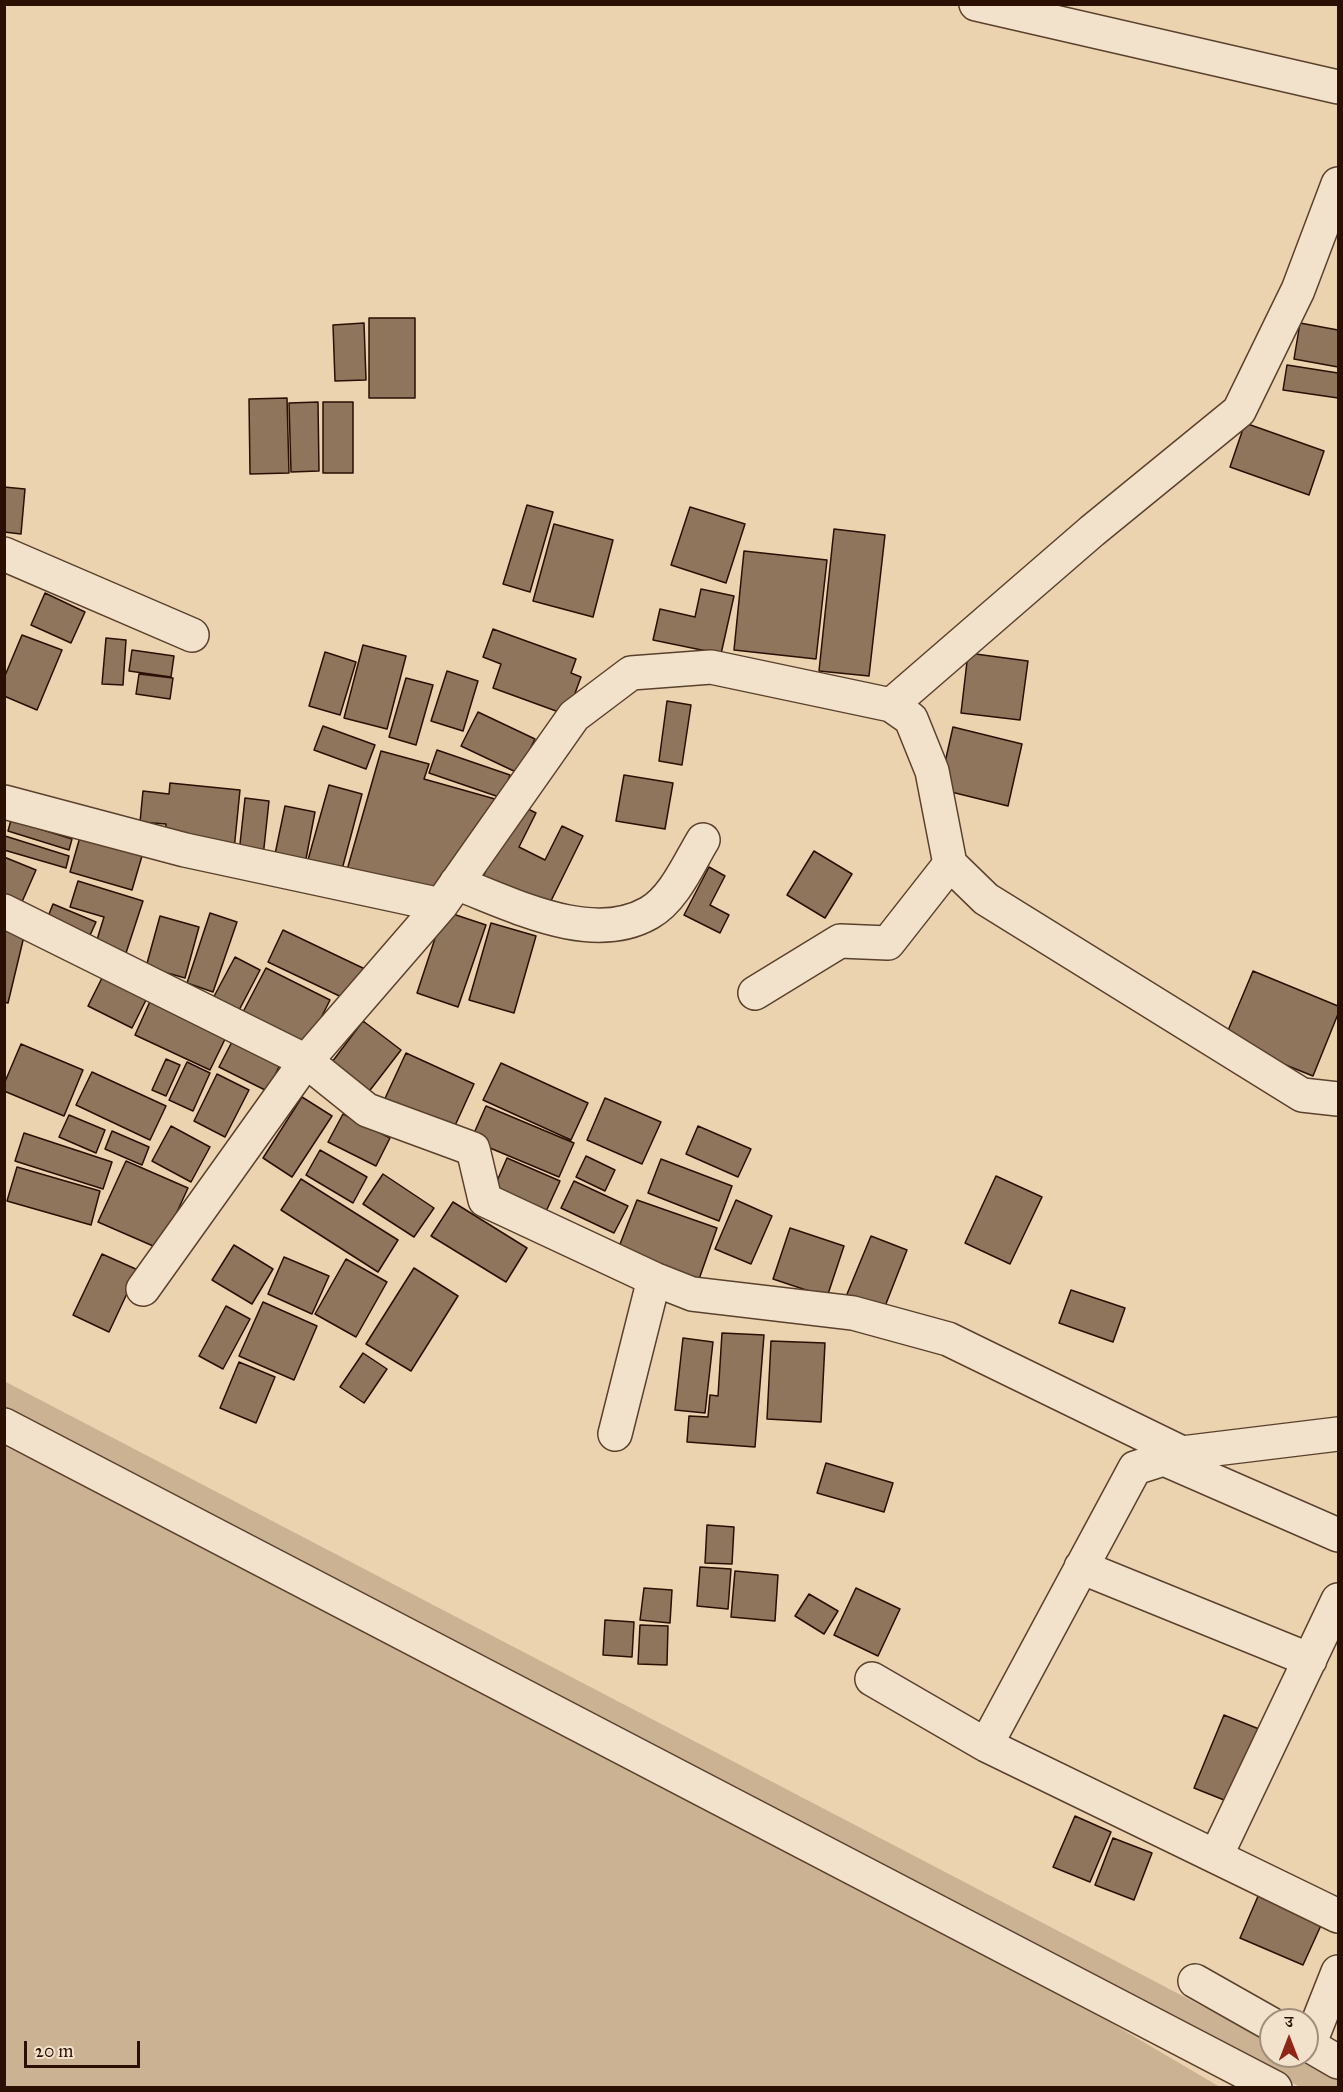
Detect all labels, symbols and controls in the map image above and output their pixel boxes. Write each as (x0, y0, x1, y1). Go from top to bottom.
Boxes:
north arrow (1259, 2008, 1319, 2068)
text: उ (1285, 2012, 1293, 2031)
scale bar (27, 2029, 142, 2067)
text: 20 m (35, 2040, 73, 2062)

